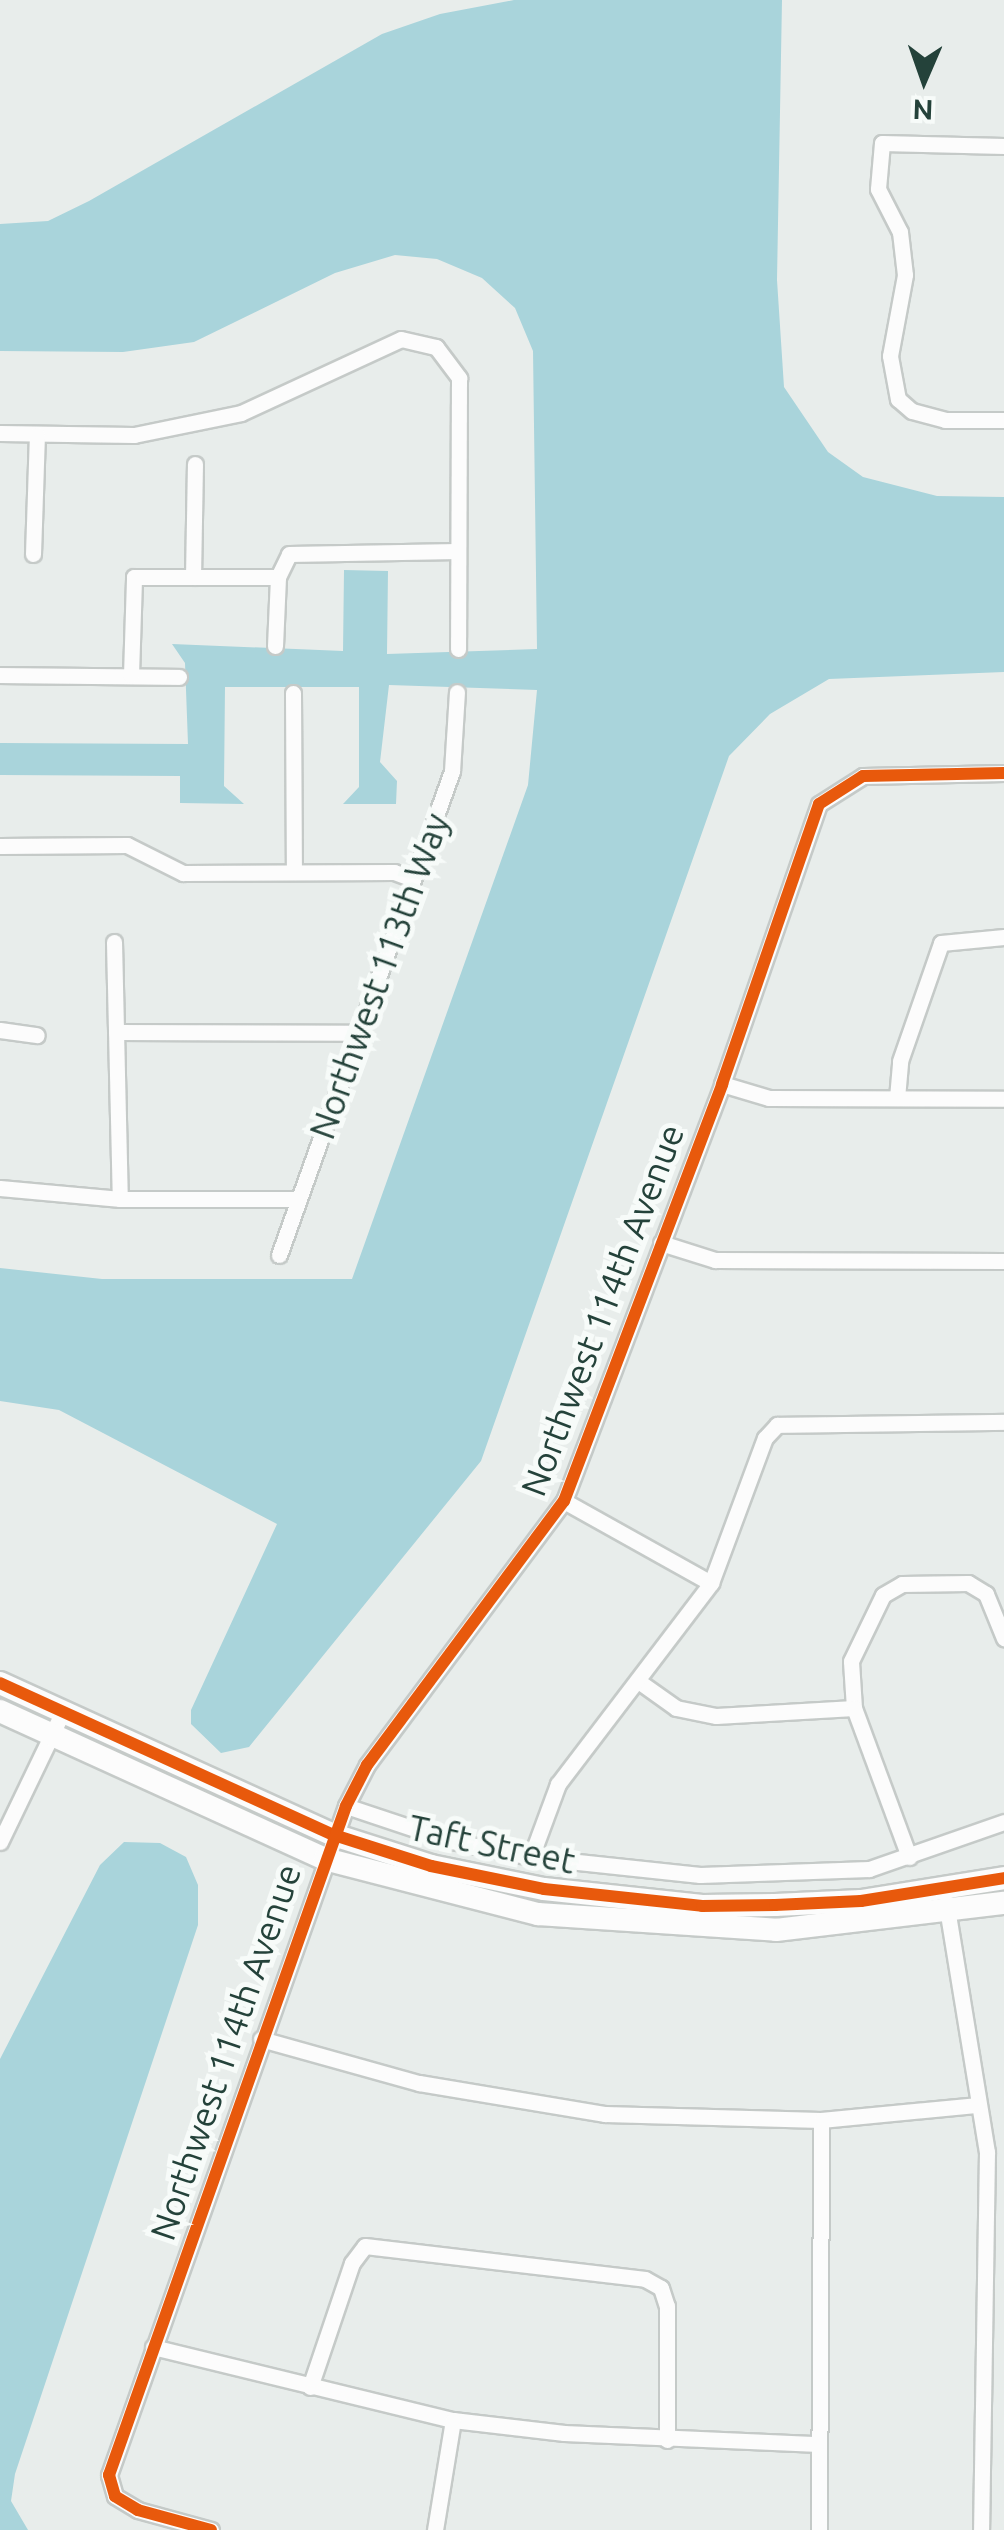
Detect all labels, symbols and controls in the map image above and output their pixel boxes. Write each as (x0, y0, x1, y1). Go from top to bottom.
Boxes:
north arrow (874, 30, 974, 130)
text: N (912, 95, 934, 126)
street label: Northwest 113th Way (301, 808, 457, 1144)
street label: Northwest 114th Avenue (512, 1118, 692, 1502)
street label: Taft Street (405, 1806, 579, 1882)
street label: Northwest 114th Avenue (141, 1859, 309, 2245)

